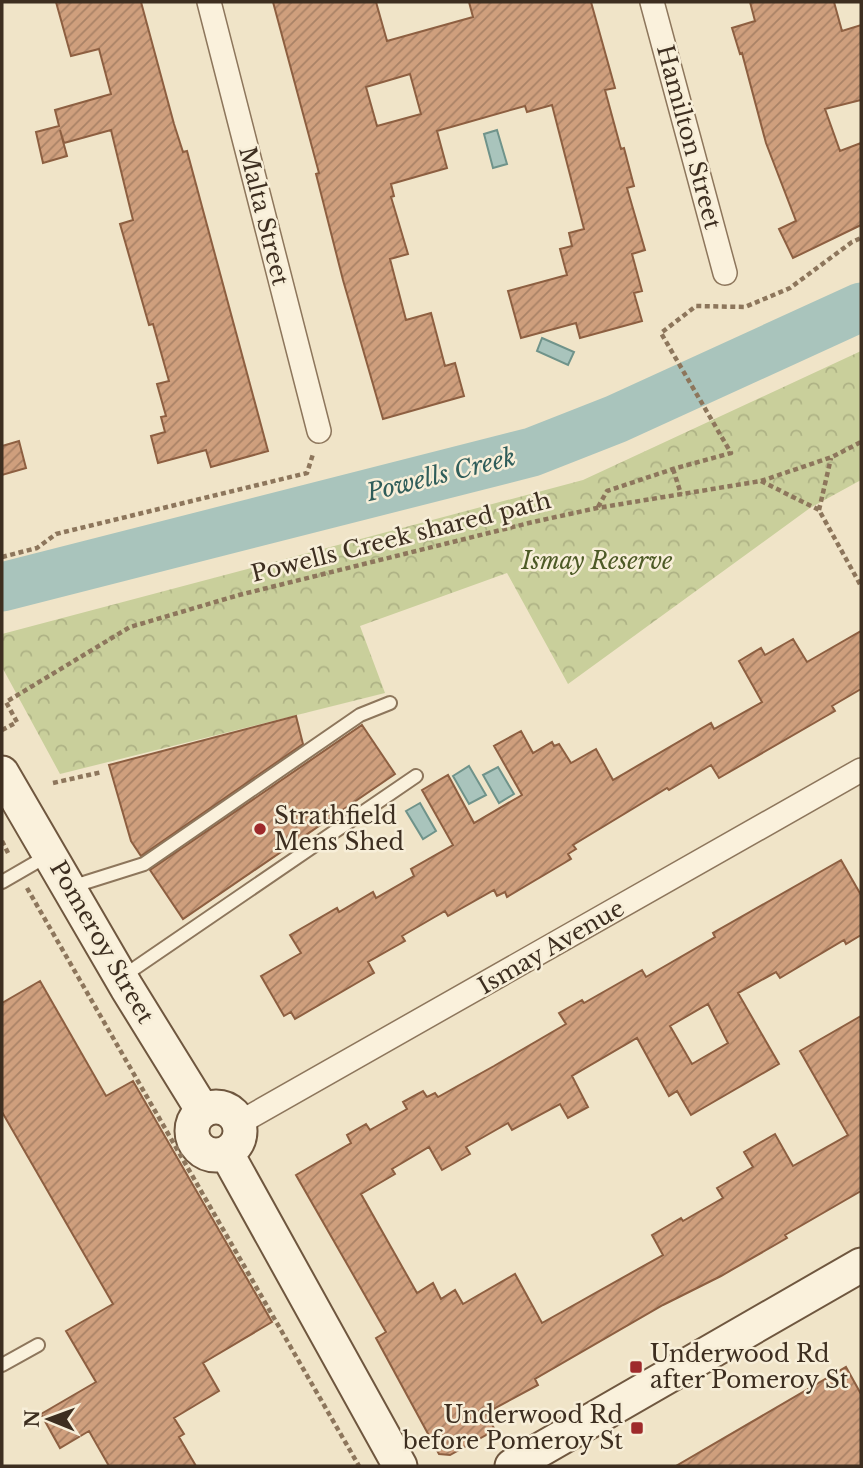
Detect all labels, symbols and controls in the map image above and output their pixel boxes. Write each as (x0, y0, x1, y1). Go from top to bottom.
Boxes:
street label: Hamilton Street (651, 42, 727, 232)
street label: Malta Street (233, 144, 295, 289)
water label: Powells Creek (362, 442, 518, 507)
street label: Powells Creek shared path (248, 486, 554, 588)
park label: Ismay Reserve (521, 547, 673, 575)
place label: Strathfield Mens Shed (274, 802, 404, 856)
marker: Strathfield Mens Shed (252, 821, 268, 837)
street label: Pomeroy Street (44, 856, 160, 1029)
street label: Ismay Avenue (473, 894, 629, 1000)
place label: Underwood Rd after Pomeroy St (650, 1340, 849, 1394)
marker: Underwood Rd after Pomeroy St (628, 1359, 644, 1375)
north arrow (14, 1384, 84, 1454)
place label: Underwood Rd before Pomeroy St (402, 1401, 623, 1455)
text: N (21, 1409, 44, 1428)
marker: Underwood Rd before Pomeroy St (629, 1420, 645, 1436)

